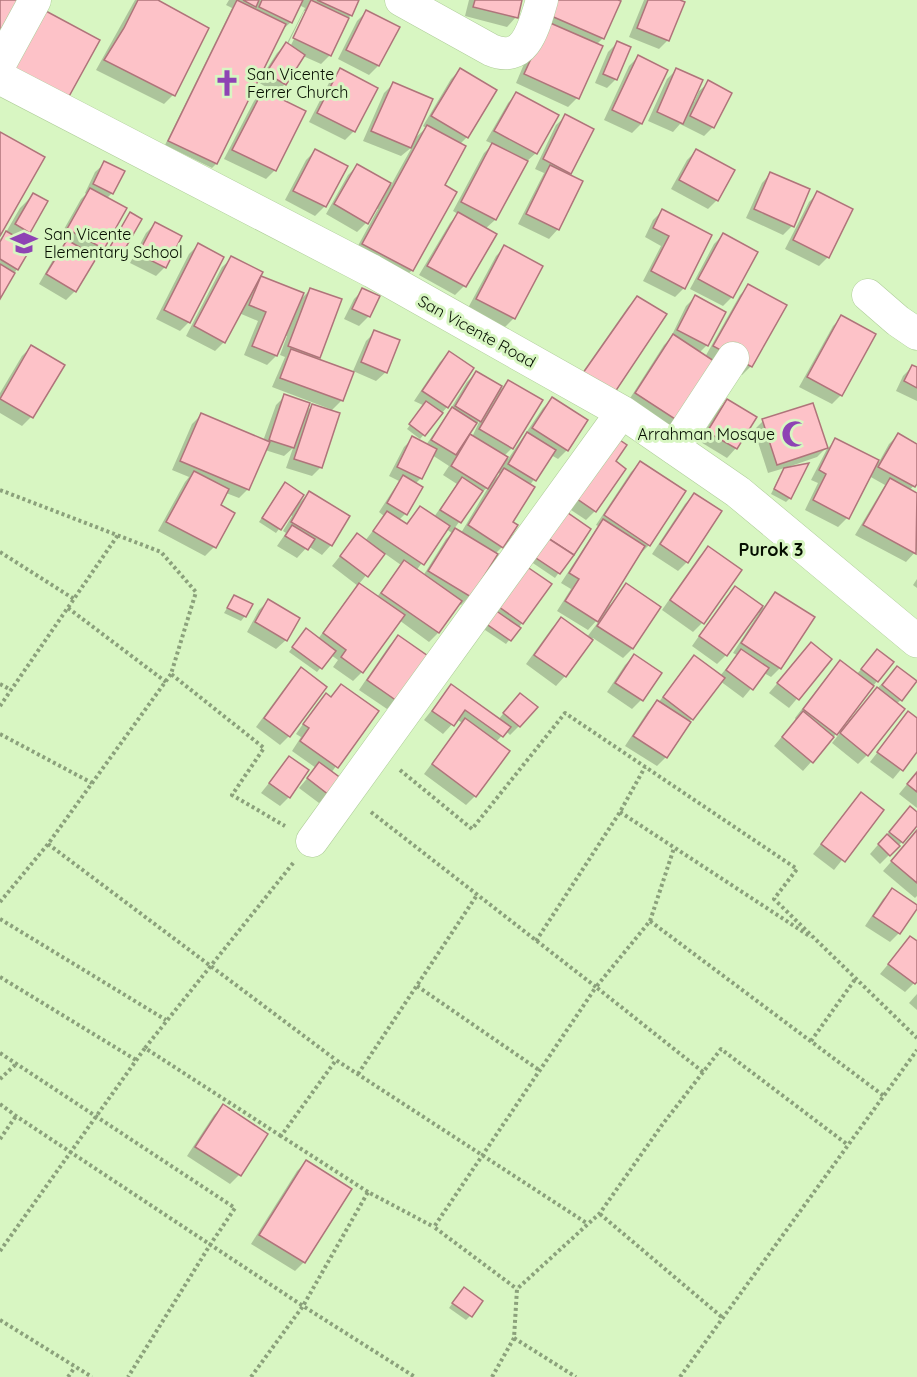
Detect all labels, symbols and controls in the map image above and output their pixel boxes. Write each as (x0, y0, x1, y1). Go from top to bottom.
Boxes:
place label: San Vicente Ferrer Church (247, 64, 348, 102)
church icon: San Vicente Ferrer Church (212, 68, 242, 98)
place label: San Vicente Elementary School (44, 224, 183, 262)
school or university icon: San Vicente Elementary School (9, 228, 39, 258)
street label: San Vicente Road (415, 290, 539, 372)
mosque icon: Arrahman Mosque (780, 419, 810, 449)
place label: Arrahman Mosque (638, 424, 775, 444)
district label: Purok 3 (739, 538, 803, 561)

